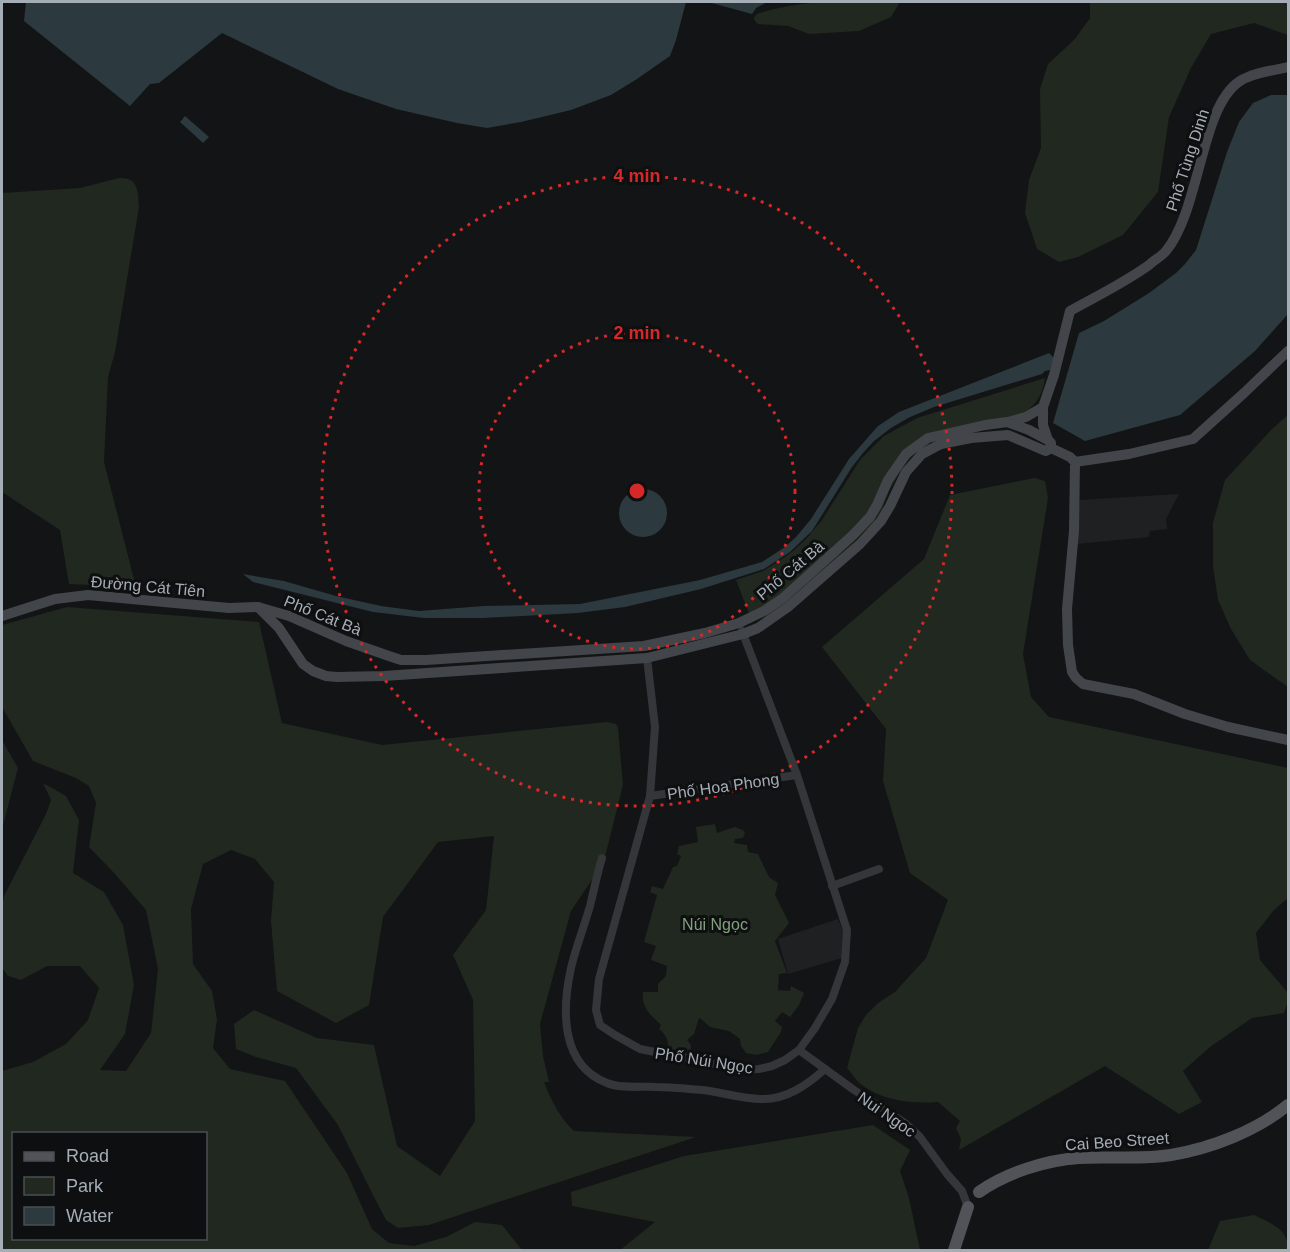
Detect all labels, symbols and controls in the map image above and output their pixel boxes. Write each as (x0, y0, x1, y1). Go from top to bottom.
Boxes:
street label: Phố Tùng Dinh (1163, 107, 1212, 213)
text: 4 min (613, 166, 661, 186)
text: 2 min (613, 323, 661, 343)
centre of rings (627, 481, 647, 501)
street label: Phố Cát Bà (754, 538, 827, 603)
street label: Đường Cát Tiên (90, 573, 206, 600)
street label: Phố Cát Bà (282, 592, 364, 639)
street label: Phố Hoa Phong (666, 770, 780, 803)
park label: Núi Ngọc (682, 916, 748, 933)
street label: Phố Núi Ngọc (654, 1044, 754, 1077)
street label: Nui Ngoc (855, 1089, 919, 1140)
street label: Cai Beo Street (1065, 1129, 1170, 1154)
legend (12, 1132, 207, 1240)
text: Road (66, 1146, 109, 1166)
text: Park (66, 1176, 104, 1196)
text: Water (66, 1206, 113, 1226)

